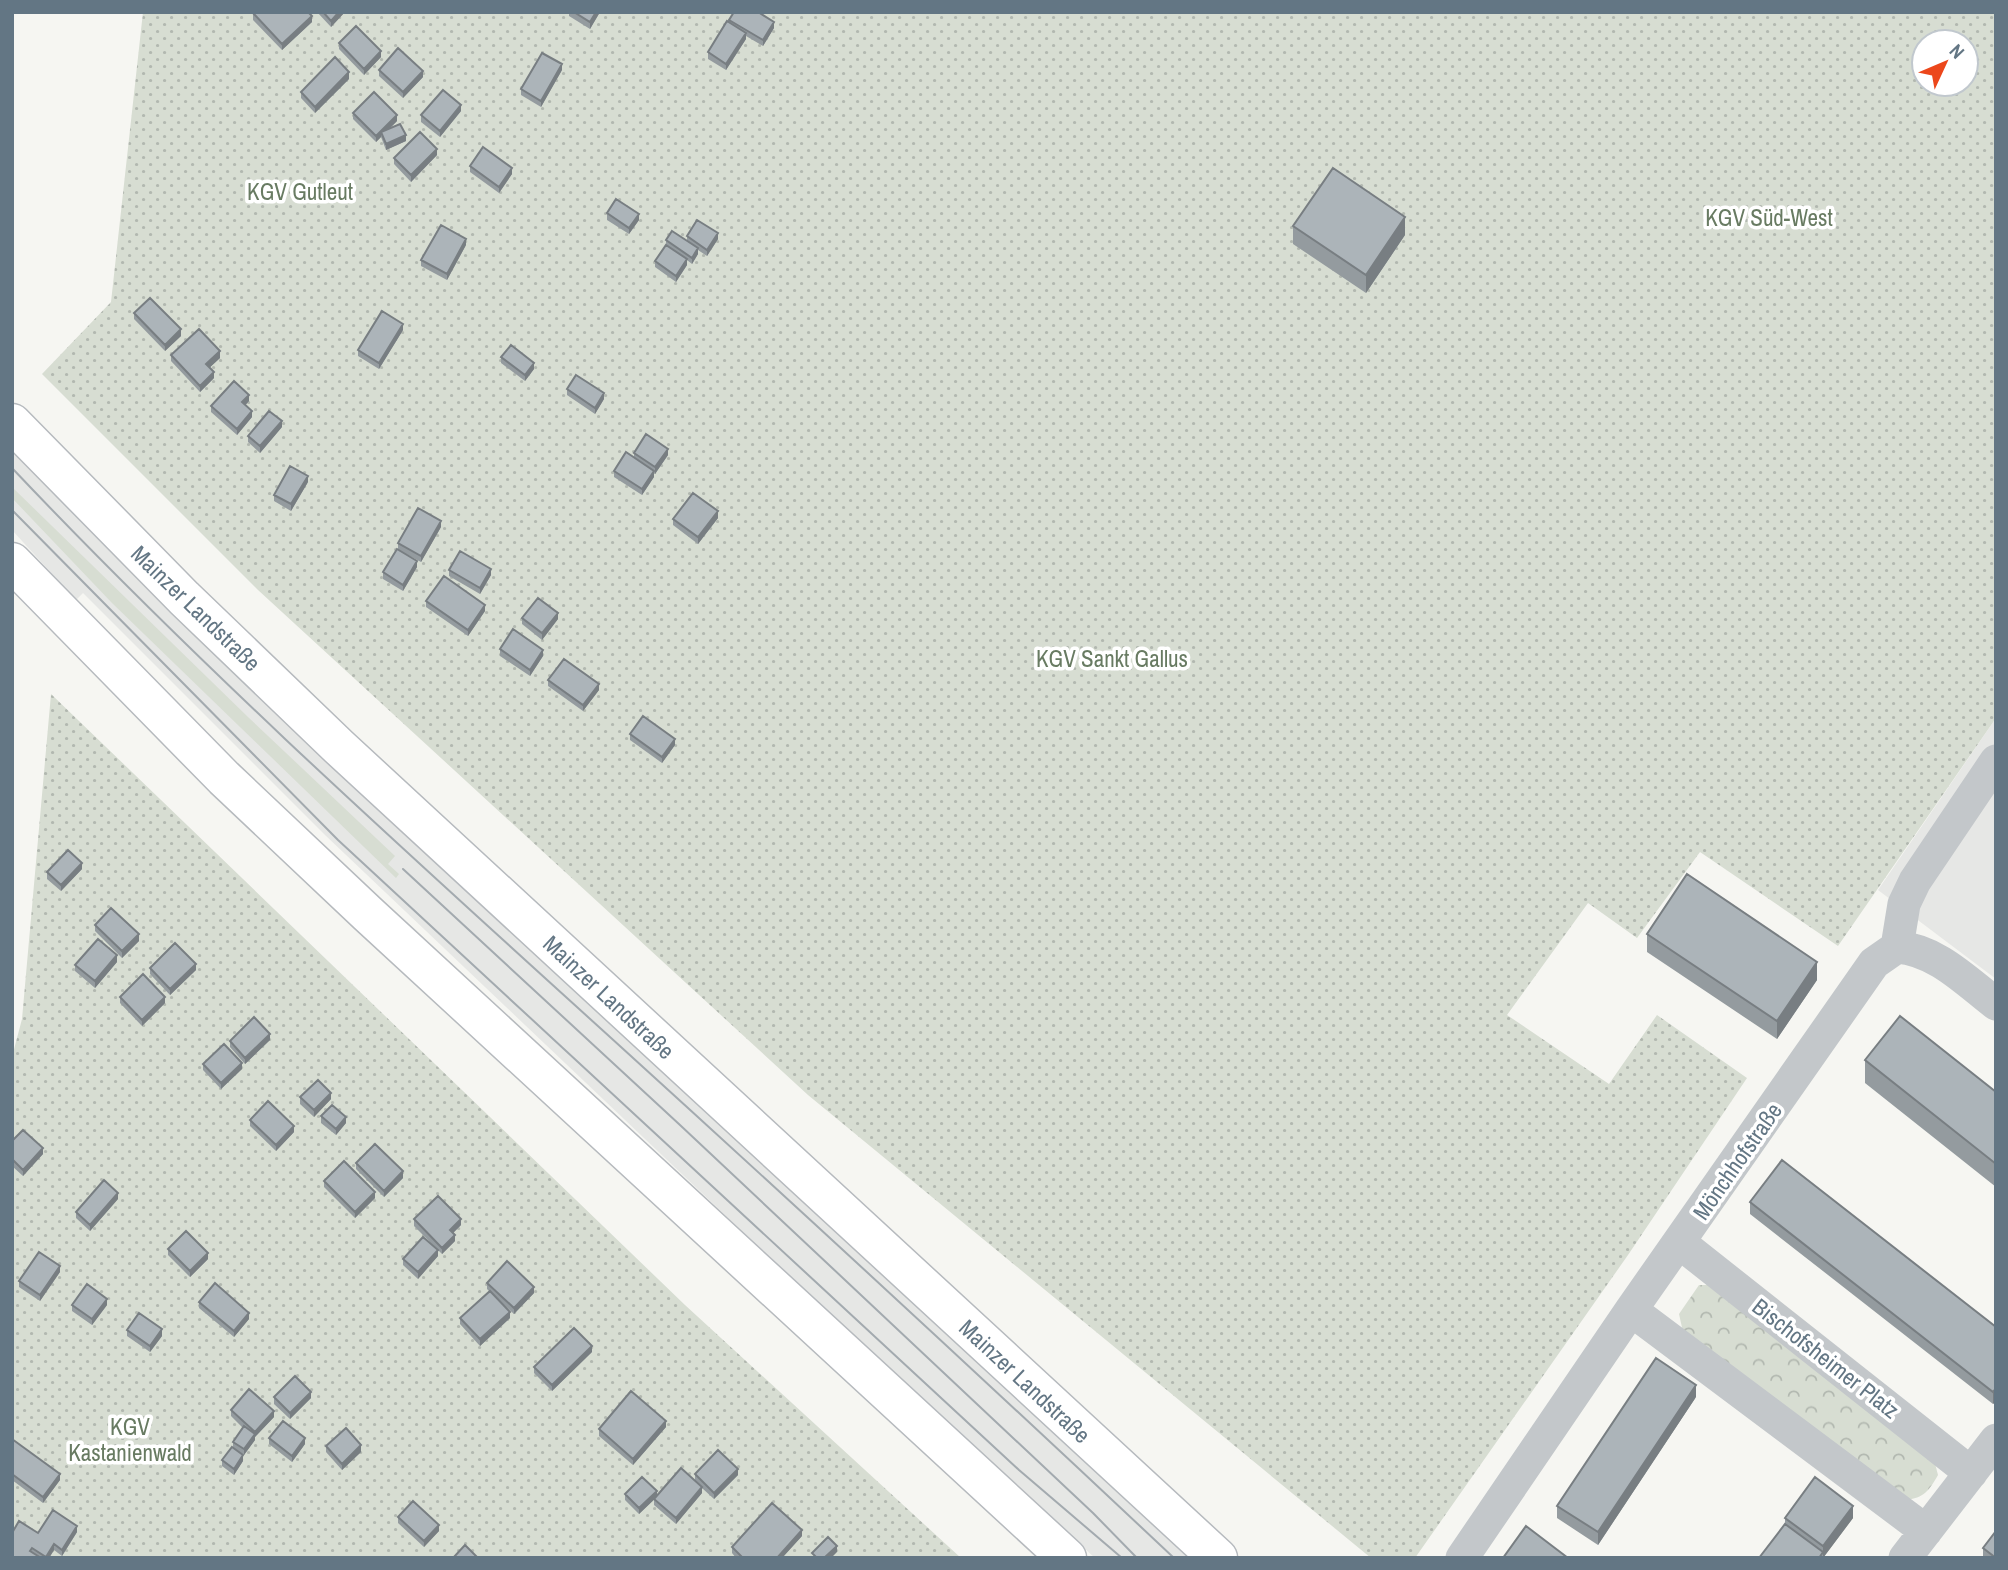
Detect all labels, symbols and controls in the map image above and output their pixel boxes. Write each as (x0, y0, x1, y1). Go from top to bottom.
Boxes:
north arrow (1910, 28, 1980, 98)
text: N (1944, 38, 1970, 64)
park label: KGV Gutleut (247, 176, 353, 207)
park label: KGV Süd-West (1705, 202, 1833, 233)
street label: Mainzer Landstraße (125, 538, 267, 678)
park label: KGV Sankt Gallus (1036, 643, 1188, 674)
street label: Mainzer Landstraße (537, 928, 681, 1066)
street label: Mönchhofstraße (1685, 1096, 1789, 1226)
street label: Bischofsheimer Platz (1746, 1291, 1906, 1425)
street label: Mainzer Landstraße (953, 1312, 1097, 1450)
park label: KGV Kastanienwald (68, 1411, 192, 1468)

